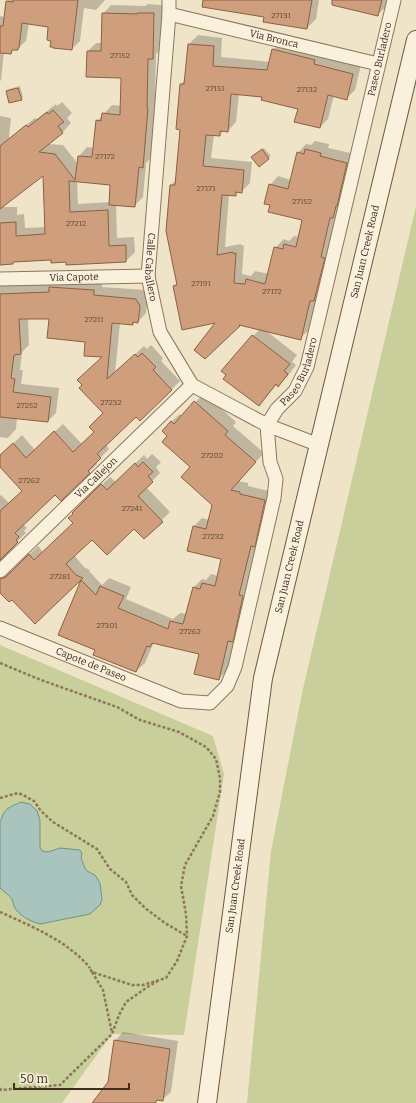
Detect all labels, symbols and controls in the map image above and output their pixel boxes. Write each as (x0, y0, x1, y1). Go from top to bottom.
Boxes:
house number: 27131 (271, 11, 291, 20)
street label: Paseo Burladero (365, 21, 395, 97)
street label: Via Bronca (248, 27, 300, 51)
house number: 27152 (110, 51, 130, 60)
house number: 27151 (205, 84, 225, 93)
house number: 27132 (297, 85, 317, 94)
house number: 27172 (95, 152, 115, 161)
house number: 27171 (197, 184, 216, 193)
house number: 27152 (292, 197, 312, 206)
street label: San Juan Creek Road (348, 204, 382, 300)
house number: 27212 (66, 219, 86, 228)
street label: Calle Caballero (142, 232, 159, 303)
street label: Via Capote (49, 271, 99, 284)
house number: 27191 (191, 279, 212, 288)
house number: 27172 (262, 287, 282, 296)
house number: 27211 (84, 315, 104, 324)
street label: Paseo Burladero (278, 336, 320, 408)
house number: 27232 (100, 398, 122, 407)
house number: 27252 (16, 401, 38, 410)
house number: 27202 (201, 451, 223, 460)
street label: Via Callejon (73, 454, 120, 501)
house number: 27262 (18, 476, 40, 485)
house number: 27241 (122, 504, 143, 513)
street label: San Juan Creek Road (273, 519, 307, 615)
house number: 27232 (202, 532, 224, 541)
house number: 27281 (50, 572, 71, 581)
house number: 27301 (96, 621, 118, 630)
house number: 27262 (179, 627, 201, 636)
street label: Capote de Paseo (54, 645, 128, 684)
street label: San Juan Creek Road (223, 838, 248, 934)
scale bar (14, 1065, 129, 1091)
text: 50 m (20, 1072, 49, 1086)

